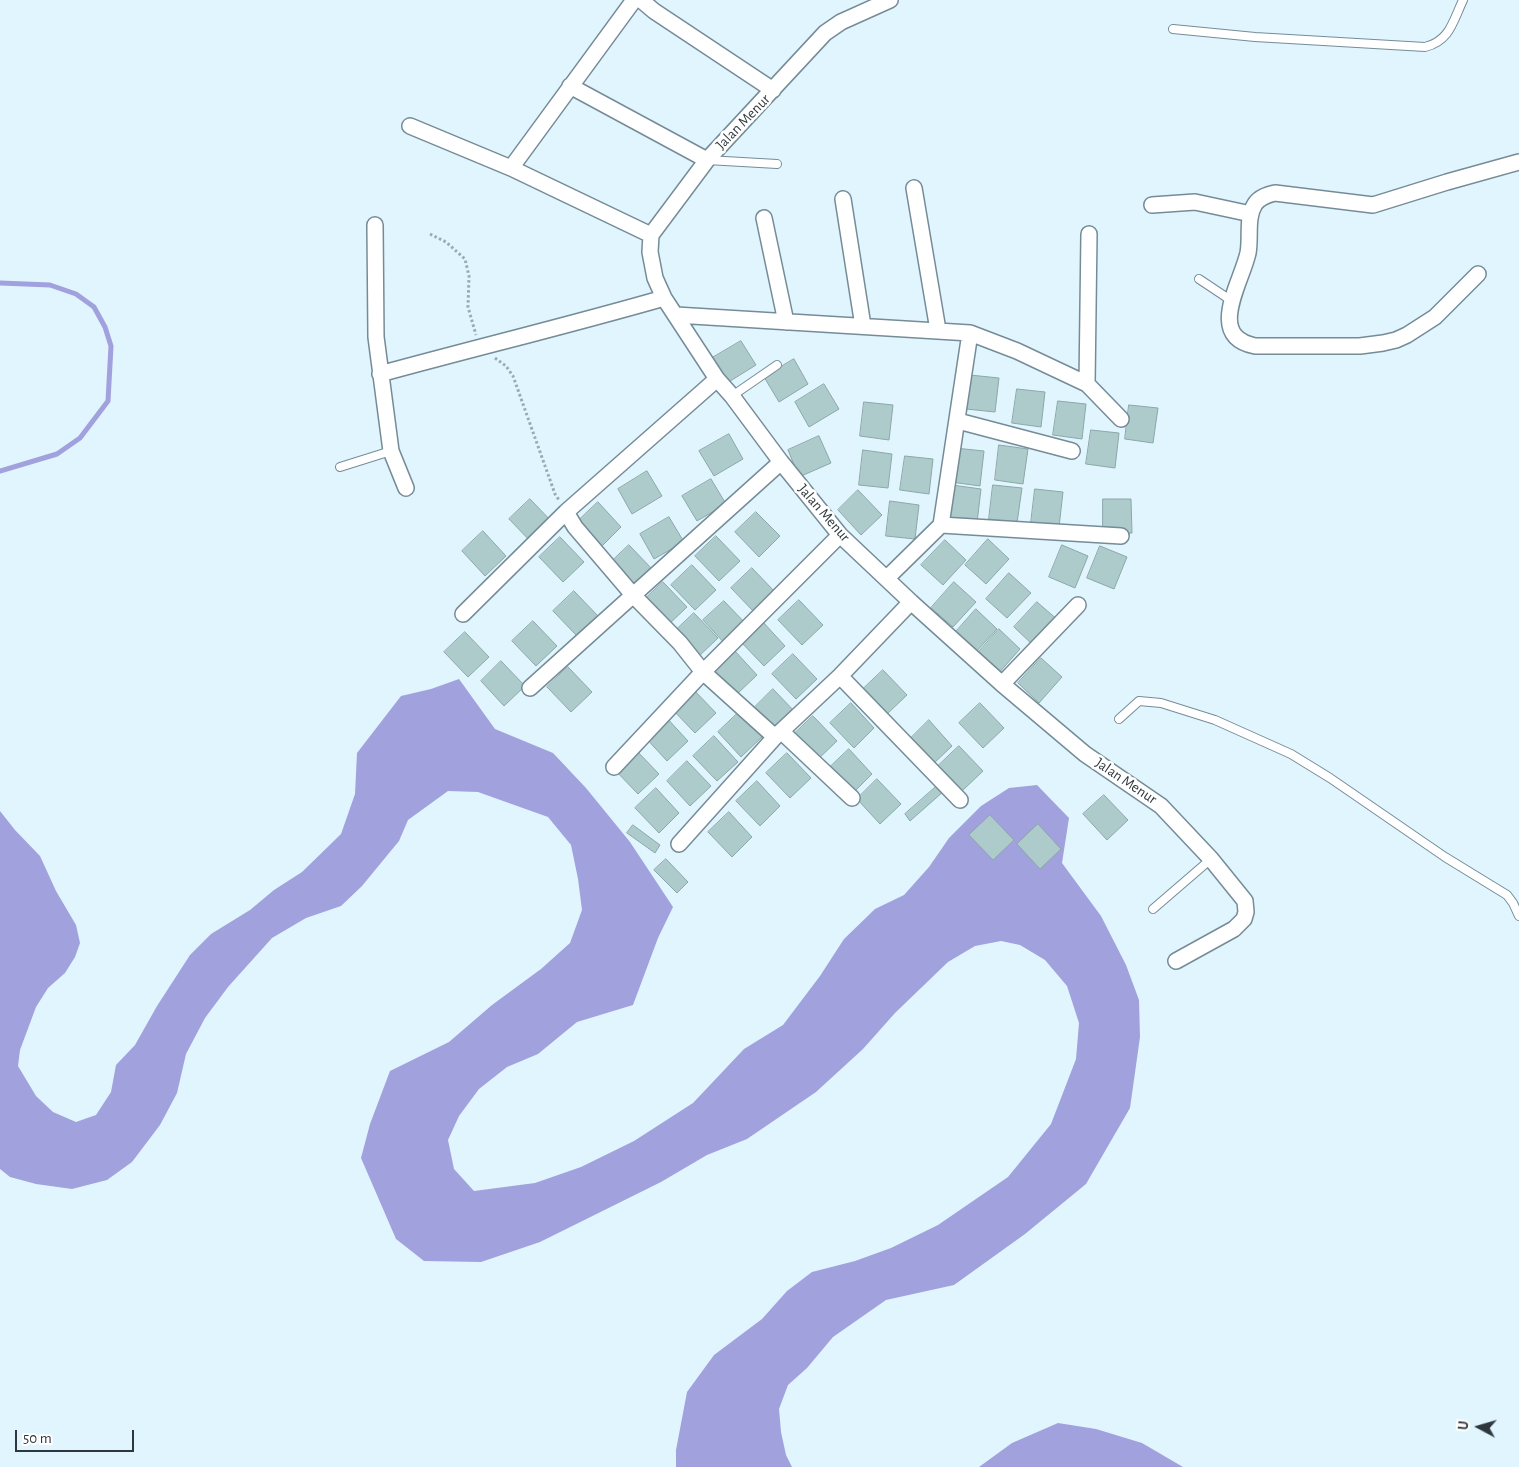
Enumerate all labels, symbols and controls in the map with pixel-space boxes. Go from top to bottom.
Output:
street label: Jalan Menur [712,90,774,154]
street label: Jalan Menur [794,480,854,546]
street label: Jalan Menur [1092,754,1160,808]
north arrow [1454,1402,1504,1452]
scale bar [18,1420,136,1452]
text: U [1457,1420,1472,1431]
text: 50 m [23,1431,52,1446]

